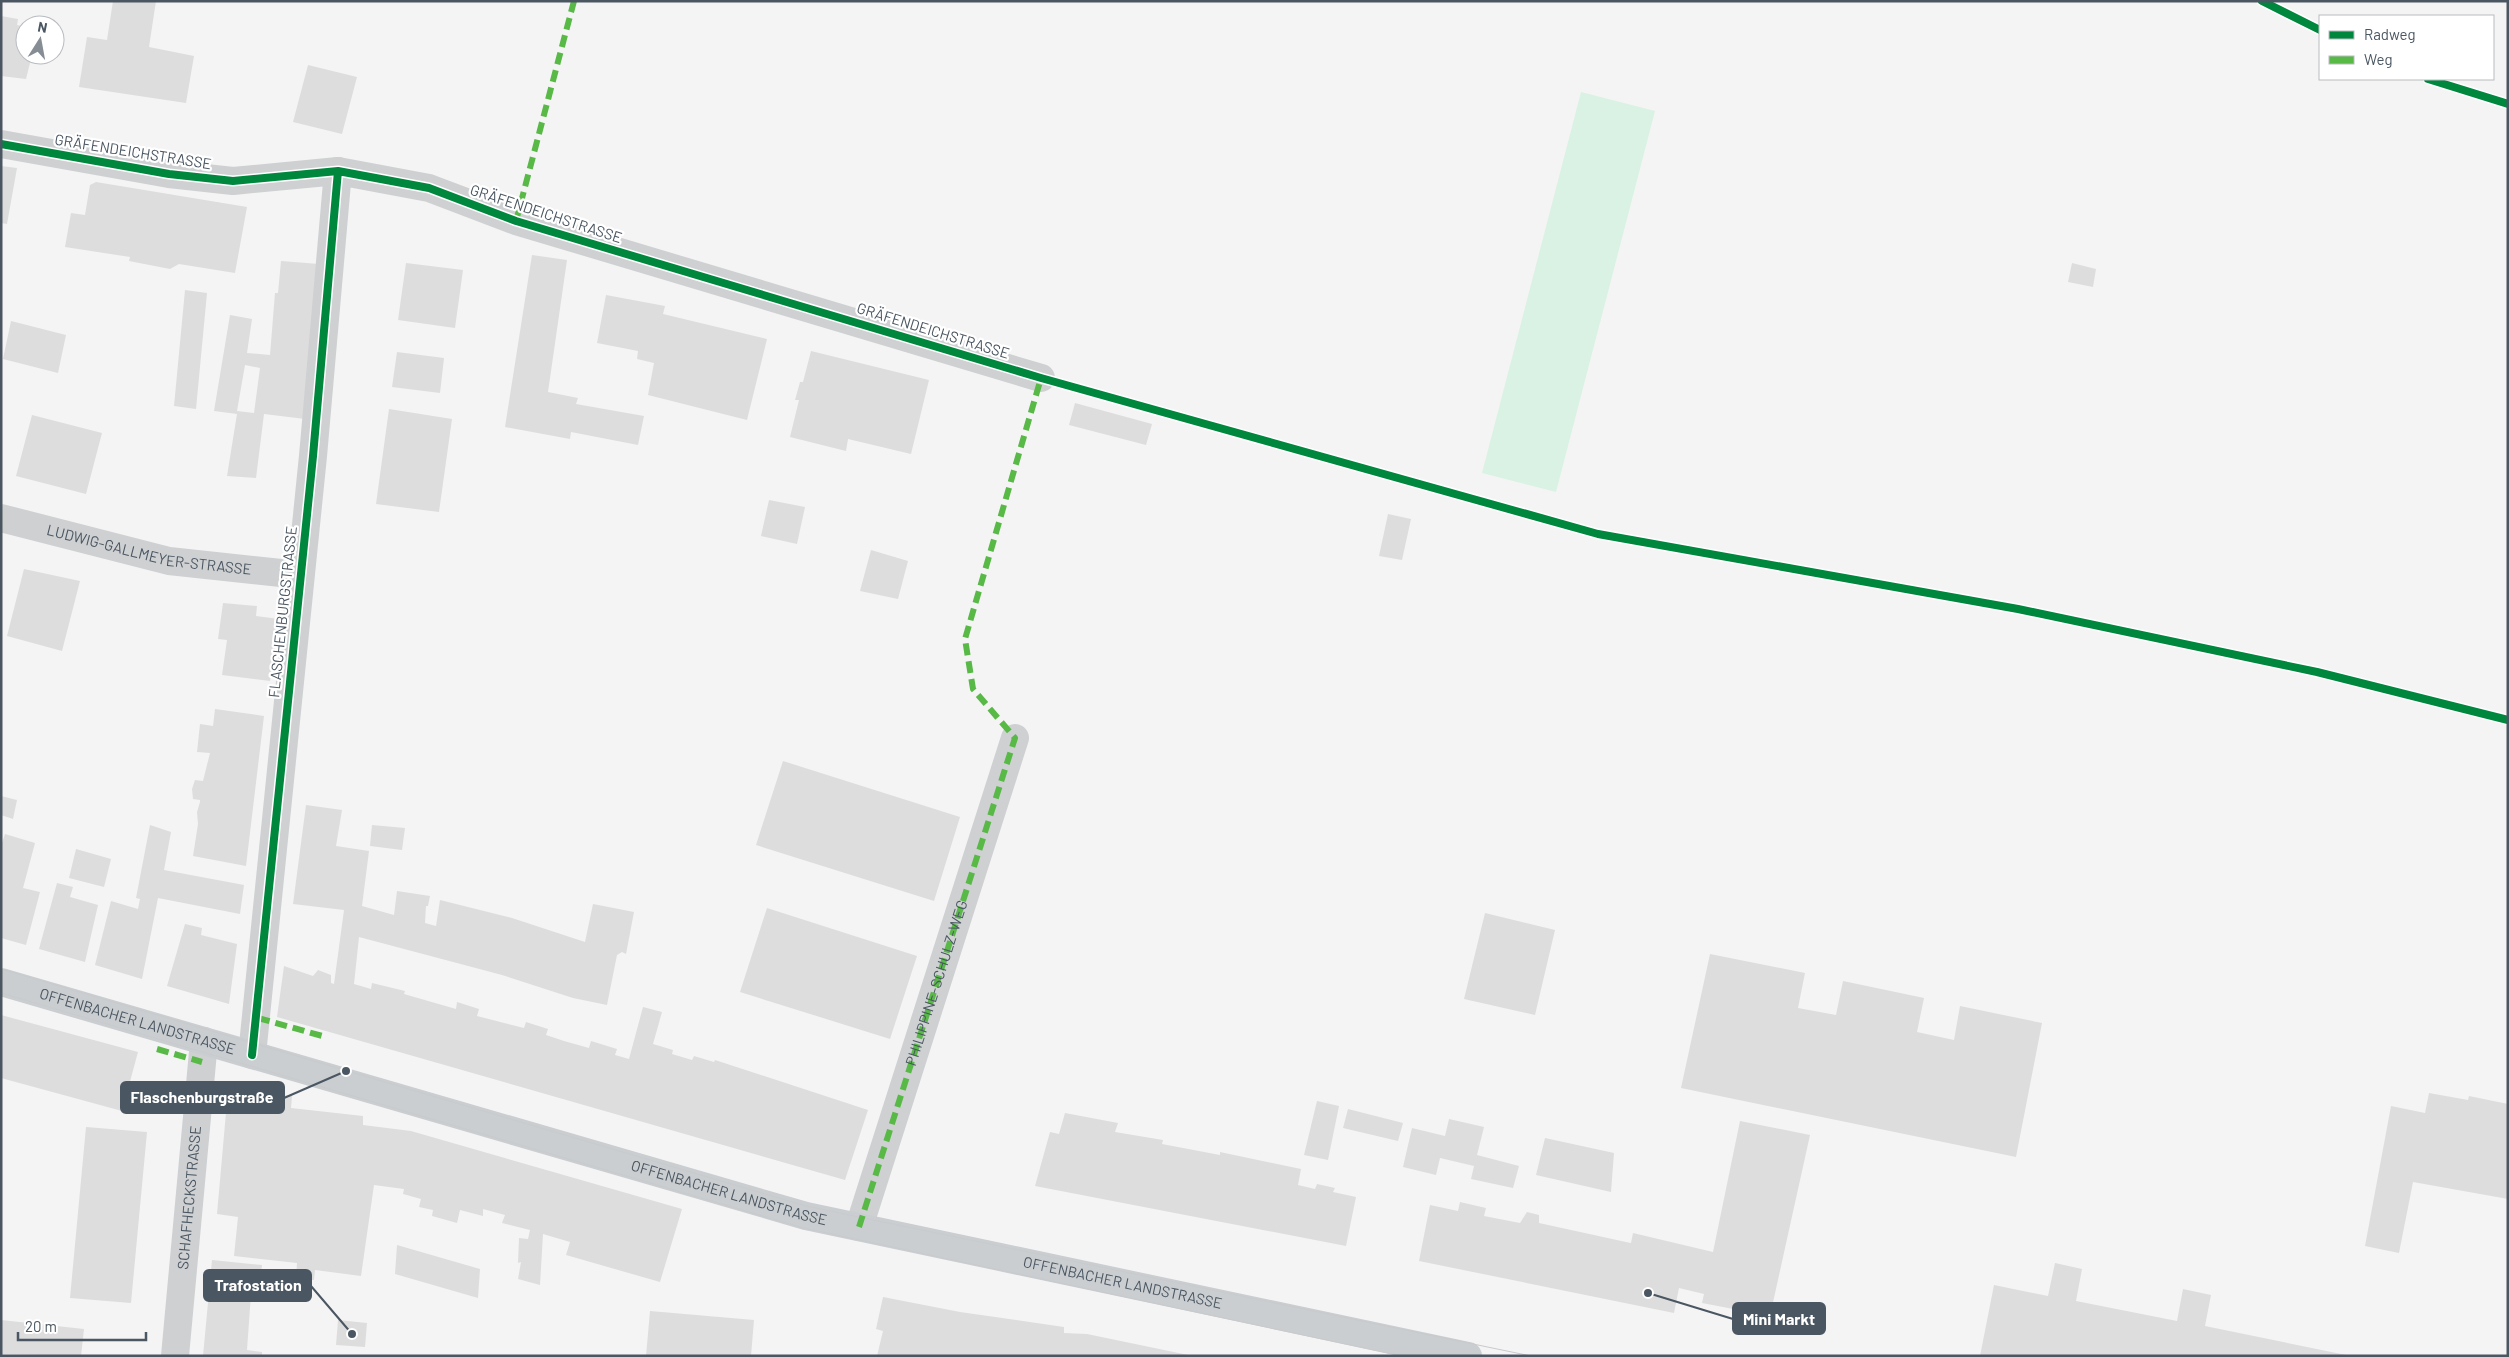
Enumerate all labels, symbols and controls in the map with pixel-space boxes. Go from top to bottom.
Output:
north arrow [15,15,65,65]
legend [2319,15,2494,80]
text: N [36,18,49,36]
text: Radweg [2364,25,2416,43]
text: Weg [2364,50,2392,68]
street label: GRÄFENDEICHSTRASSE [53,130,213,172]
street label: GRÄFENDEICHSTRASSE [468,180,625,246]
street label: GRÄFENDEICHSTRASSE [855,298,1012,362]
street label: LUDWIG-GALLMEYER-STRASSE [45,520,253,578]
street label: FLASCHENBURGSTRASSE [264,525,300,699]
street label: PHILIPPINE-SCHULZ-WEG [901,898,971,1068]
street label: OFFENBACHER LANDSTRASSE [38,984,238,1058]
callout: Flaschenburgstraße [121,1082,284,1113]
text: Flaschenburgstraße [131,1087,274,1106]
street label: SCHAFHECKSTRASSE [173,1125,204,1270]
street label: OFFENBACHER LANDSTRASSE [629,1156,829,1228]
street label: OFFENBACHER LANDSTRASSE [1022,1252,1224,1312]
callout: Trafostation [204,1270,311,1301]
text: Trafostation [214,1275,302,1294]
callout: Mini Markt [1733,1303,1825,1334]
text: Mini Markt [1743,1309,1815,1328]
scale bar [18,1310,145,1342]
text: 20 m [25,1317,57,1335]

